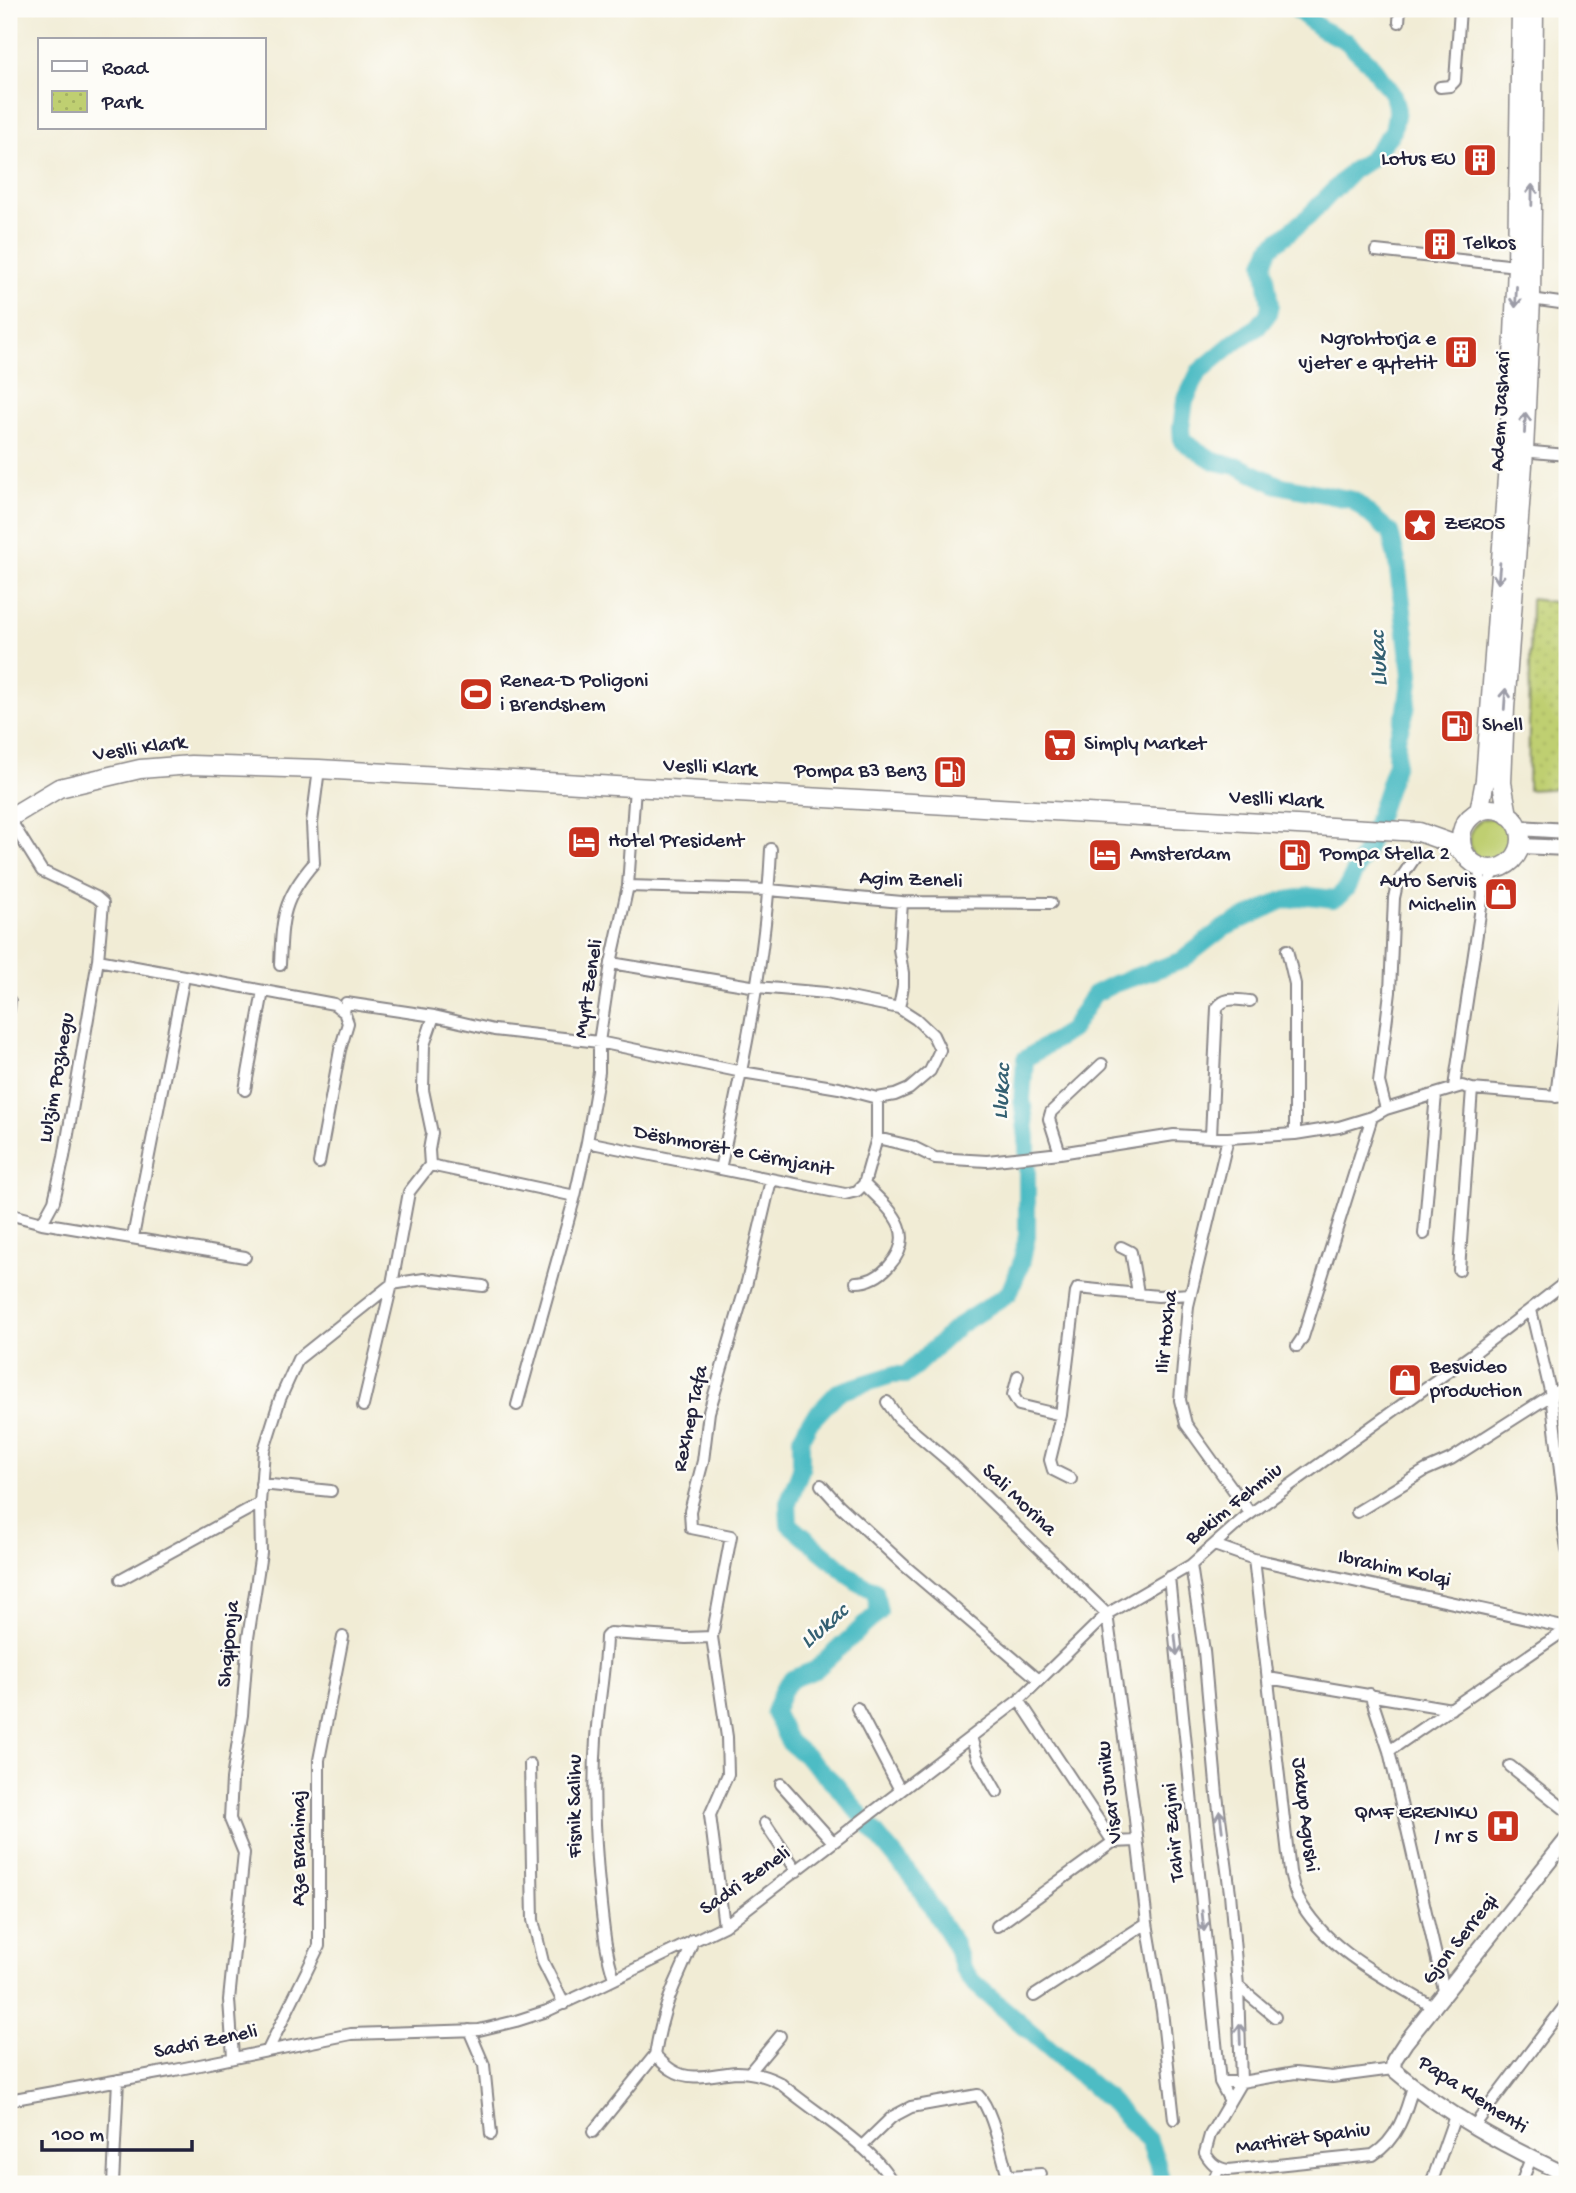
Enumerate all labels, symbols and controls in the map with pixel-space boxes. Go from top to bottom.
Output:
legend [38,38,266,130]
text: Road [102,58,150,83]
text: Park [101,92,145,117]
building icon: Lotus EU [1461,141,1499,179]
place label: Lotus EU [1381,148,1456,173]
one-way arrow [1526,184,1539,207]
building icon: Telkos [1421,225,1459,263]
place label: Telkos [1463,232,1517,257]
one-way arrow [1509,286,1522,309]
place label: Ngrohtorja e vjeter e qytetit [1298,328,1438,377]
building icon: Ngrohtorja e vjeter e qytetit [1442,333,1480,371]
street label: Adem Jashari [1486,350,1518,472]
one-way arrow [1519,412,1532,435]
place icon: ZERO5 [1401,506,1439,544]
place label: ZERO5 [1444,513,1505,538]
one-way arrow [1492,562,1505,584]
water label: Llukac [1365,629,1395,687]
place label: Renea-D Poligoni i Brendshem [500,670,649,719]
sports icon: Renea-D Poligoni i Brendshem [457,675,495,713]
one-way arrow [1499,687,1512,710]
fuel station icon: Shell [1438,707,1476,745]
place label: Shell [1482,714,1523,739]
supermarket icon: Simply Market [1041,726,1079,764]
street label: Veslli Klark [91,731,191,769]
place label: Simply Market [1084,733,1208,758]
fuel station icon: Pompa B3 Benz [931,753,969,791]
street label: Veslli Klark [662,754,760,784]
place label: Pompa B3 Benz [793,760,927,785]
street label: Veslli Klark [1228,786,1326,816]
hotel icon: Hotel President [565,823,603,861]
place label: Hotel President [608,830,746,855]
hotel icon: Amsterdam [1086,836,1124,874]
fuel station icon: Pompa Stella 2 [1276,836,1314,874]
place label: Amsterdam [1130,843,1231,868]
place label: Pompa Stella 2 [1319,843,1450,868]
street label: Agim Zeneli [859,867,963,895]
place label: Auto Servis Michelin [1380,870,1477,919]
shop icon: Auto Servis Michelin [1482,875,1520,913]
street label: Myrt Zeneli [570,938,610,1040]
street label: Lulzim Pozhegu [34,1011,82,1145]
water label: Llukac [988,1062,1018,1120]
street label: Dëshmorët e Cërmjanit [629,1120,837,1184]
street label: Ilir Hoxha [1151,1288,1185,1375]
place label: Besvideo production [1429,1356,1522,1405]
shop icon: Besvideo production [1386,1361,1424,1399]
street label: Rexhep Tafa [669,1362,716,1474]
street label: Bekim Fehmiu [1181,1458,1289,1552]
street label: Sali Morina [975,1459,1062,1544]
street label: Ibrahim Kolqi [1335,1546,1453,1594]
water label: Llukac [795,1597,856,1655]
street label: Shqiponja [213,1598,247,1689]
one-way arrow [1170,1634,1183,1656]
street label: Visar Juniku [1092,1739,1130,1846]
street label: Fisnik Salihu [564,1754,589,1859]
street label: Jakup Agushi [1285,1756,1323,1874]
street label: Tahir Zajmi [1158,1782,1192,1883]
street label: Aze Brahimaj [288,1790,313,1906]
place label: QMF ERENIKU / nr 5 [1354,1802,1478,1851]
hospital icon: QMF ERENIKU / nr 5 [1484,1807,1522,1845]
one-way arrow [1214,1810,1227,1833]
street label: Sadri Zeneli [696,1842,796,1922]
street label: Gjon Serreqi [1418,1890,1504,1990]
one-way arrow [1197,1909,1210,1931]
street label: Sadri Zeneli [152,2020,260,2066]
one-way arrow [1233,2023,1246,2046]
street label: Papa Klementi [1411,2051,1532,2141]
scale bar [42,2109,192,2153]
street label: Martirët Spahiu [1234,2118,1372,2162]
text: 100 m [51,2124,104,2149]

